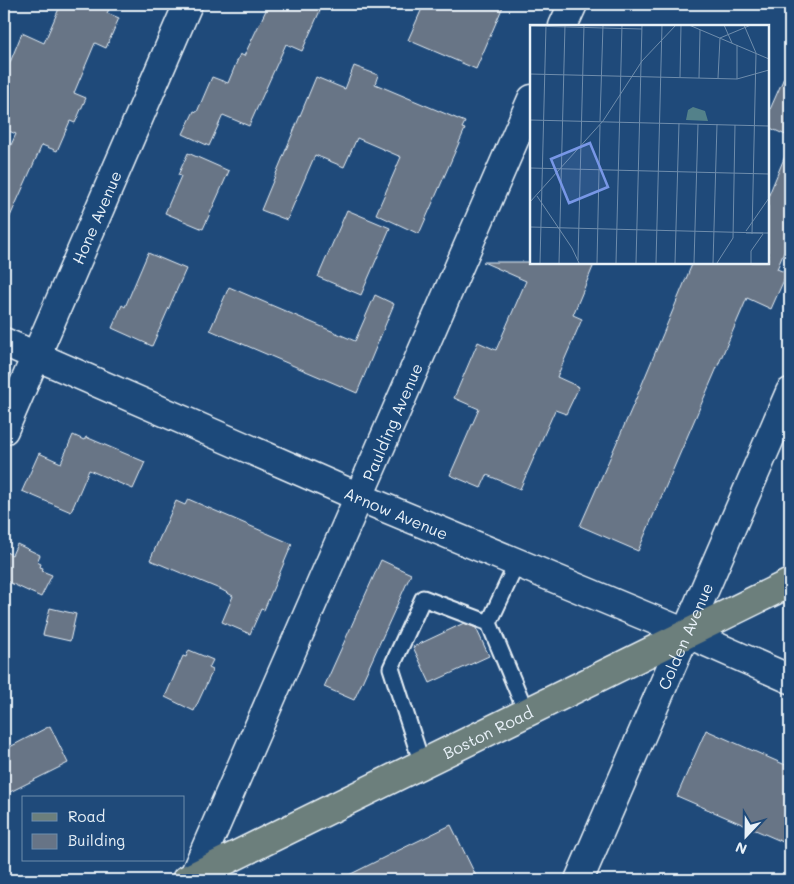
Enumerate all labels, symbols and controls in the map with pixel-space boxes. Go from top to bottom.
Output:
inset map [530,25,769,264]
street label: Hone Avenue [66,167,126,267]
street label: Paulding Avenue [357,359,426,484]
street label: Arnow Avenue [341,482,452,544]
street label: Colden Avenue [652,579,717,693]
street label: Boston Road [439,701,536,763]
legend [22,796,185,862]
text: Road [68,806,105,826]
north arrow [722,812,772,862]
text: Building [68,830,125,850]
text: N [732,838,749,859]

